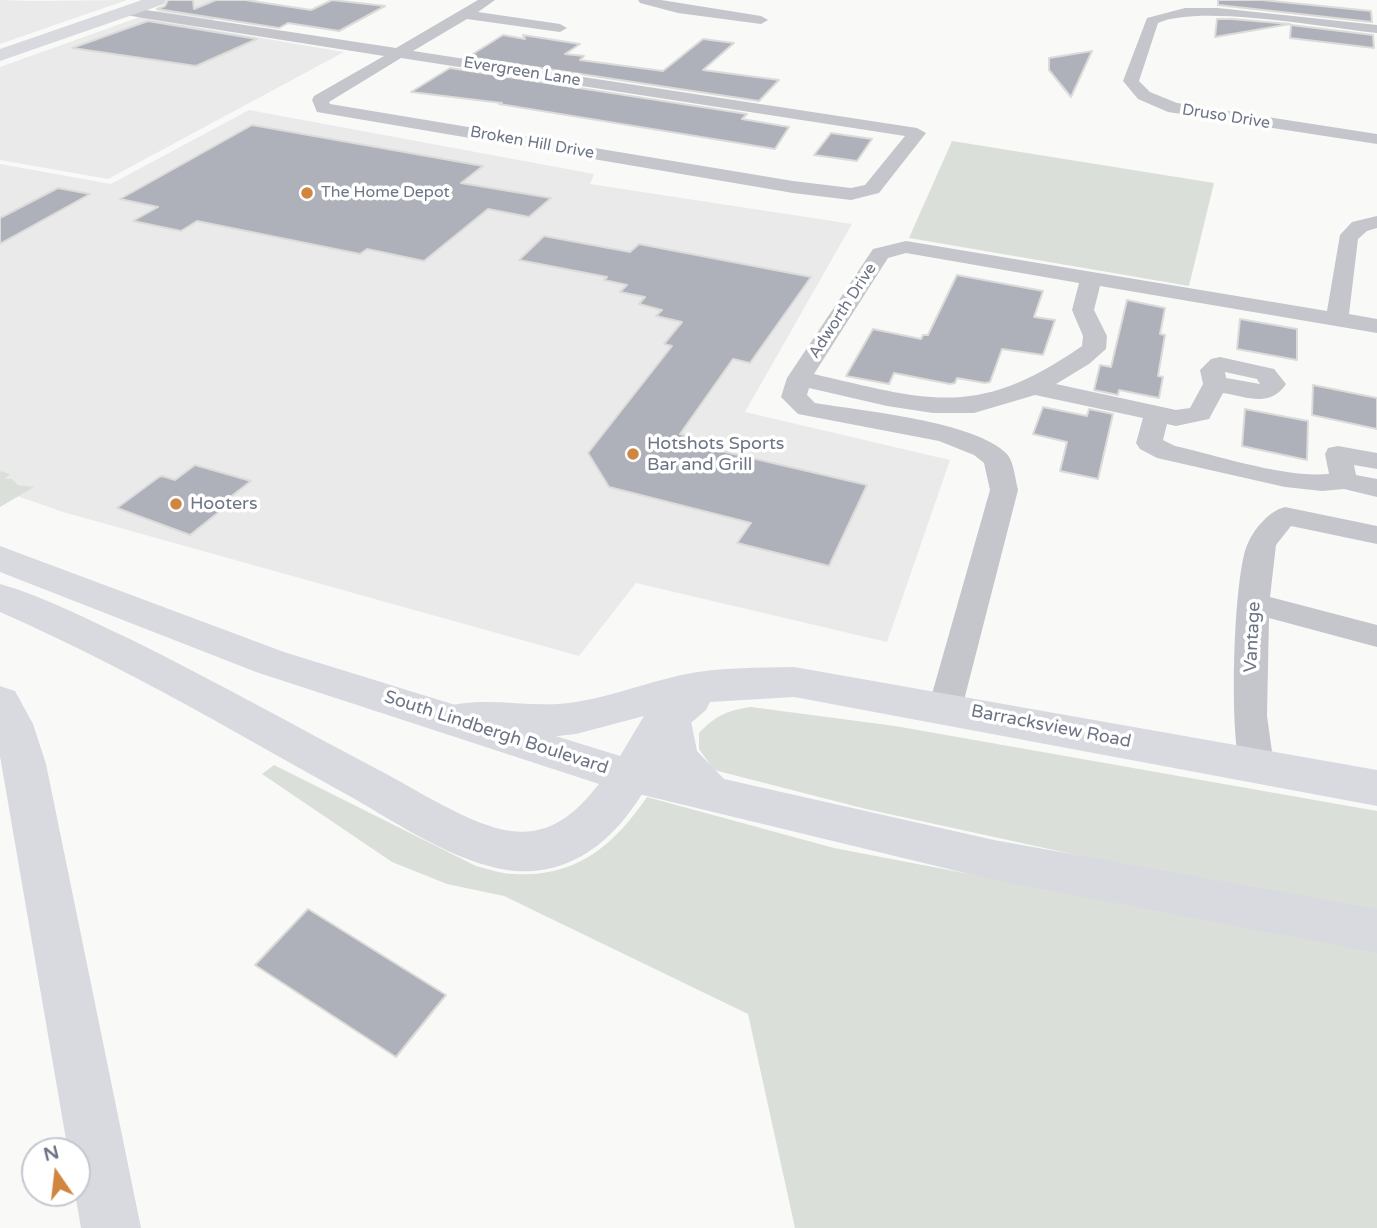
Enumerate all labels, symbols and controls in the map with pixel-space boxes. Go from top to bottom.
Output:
street label: Evergreen Lane [462,53,582,91]
street label: Druso Drive [1181,101,1271,133]
street label: Broken Hill Drive [469,123,595,163]
place label: The Home Depot [321,183,450,203]
marker: The Home Depot [299,185,315,201]
street label: Adworth Drive [805,260,881,362]
place label: Hotshots Sports Bar and Grill [647,433,784,476]
marker: Hotshots Sports Bar and Grill [625,446,641,462]
place label: Hooters [190,493,258,515]
marker: Hooters [168,496,184,512]
street label: Vantage [1240,601,1266,673]
street label: South Lindbergh Boulevard [381,687,611,779]
street label: Barracksview Road [969,701,1133,753]
north arrow [21,1137,91,1207]
text: N [41,1141,61,1166]

